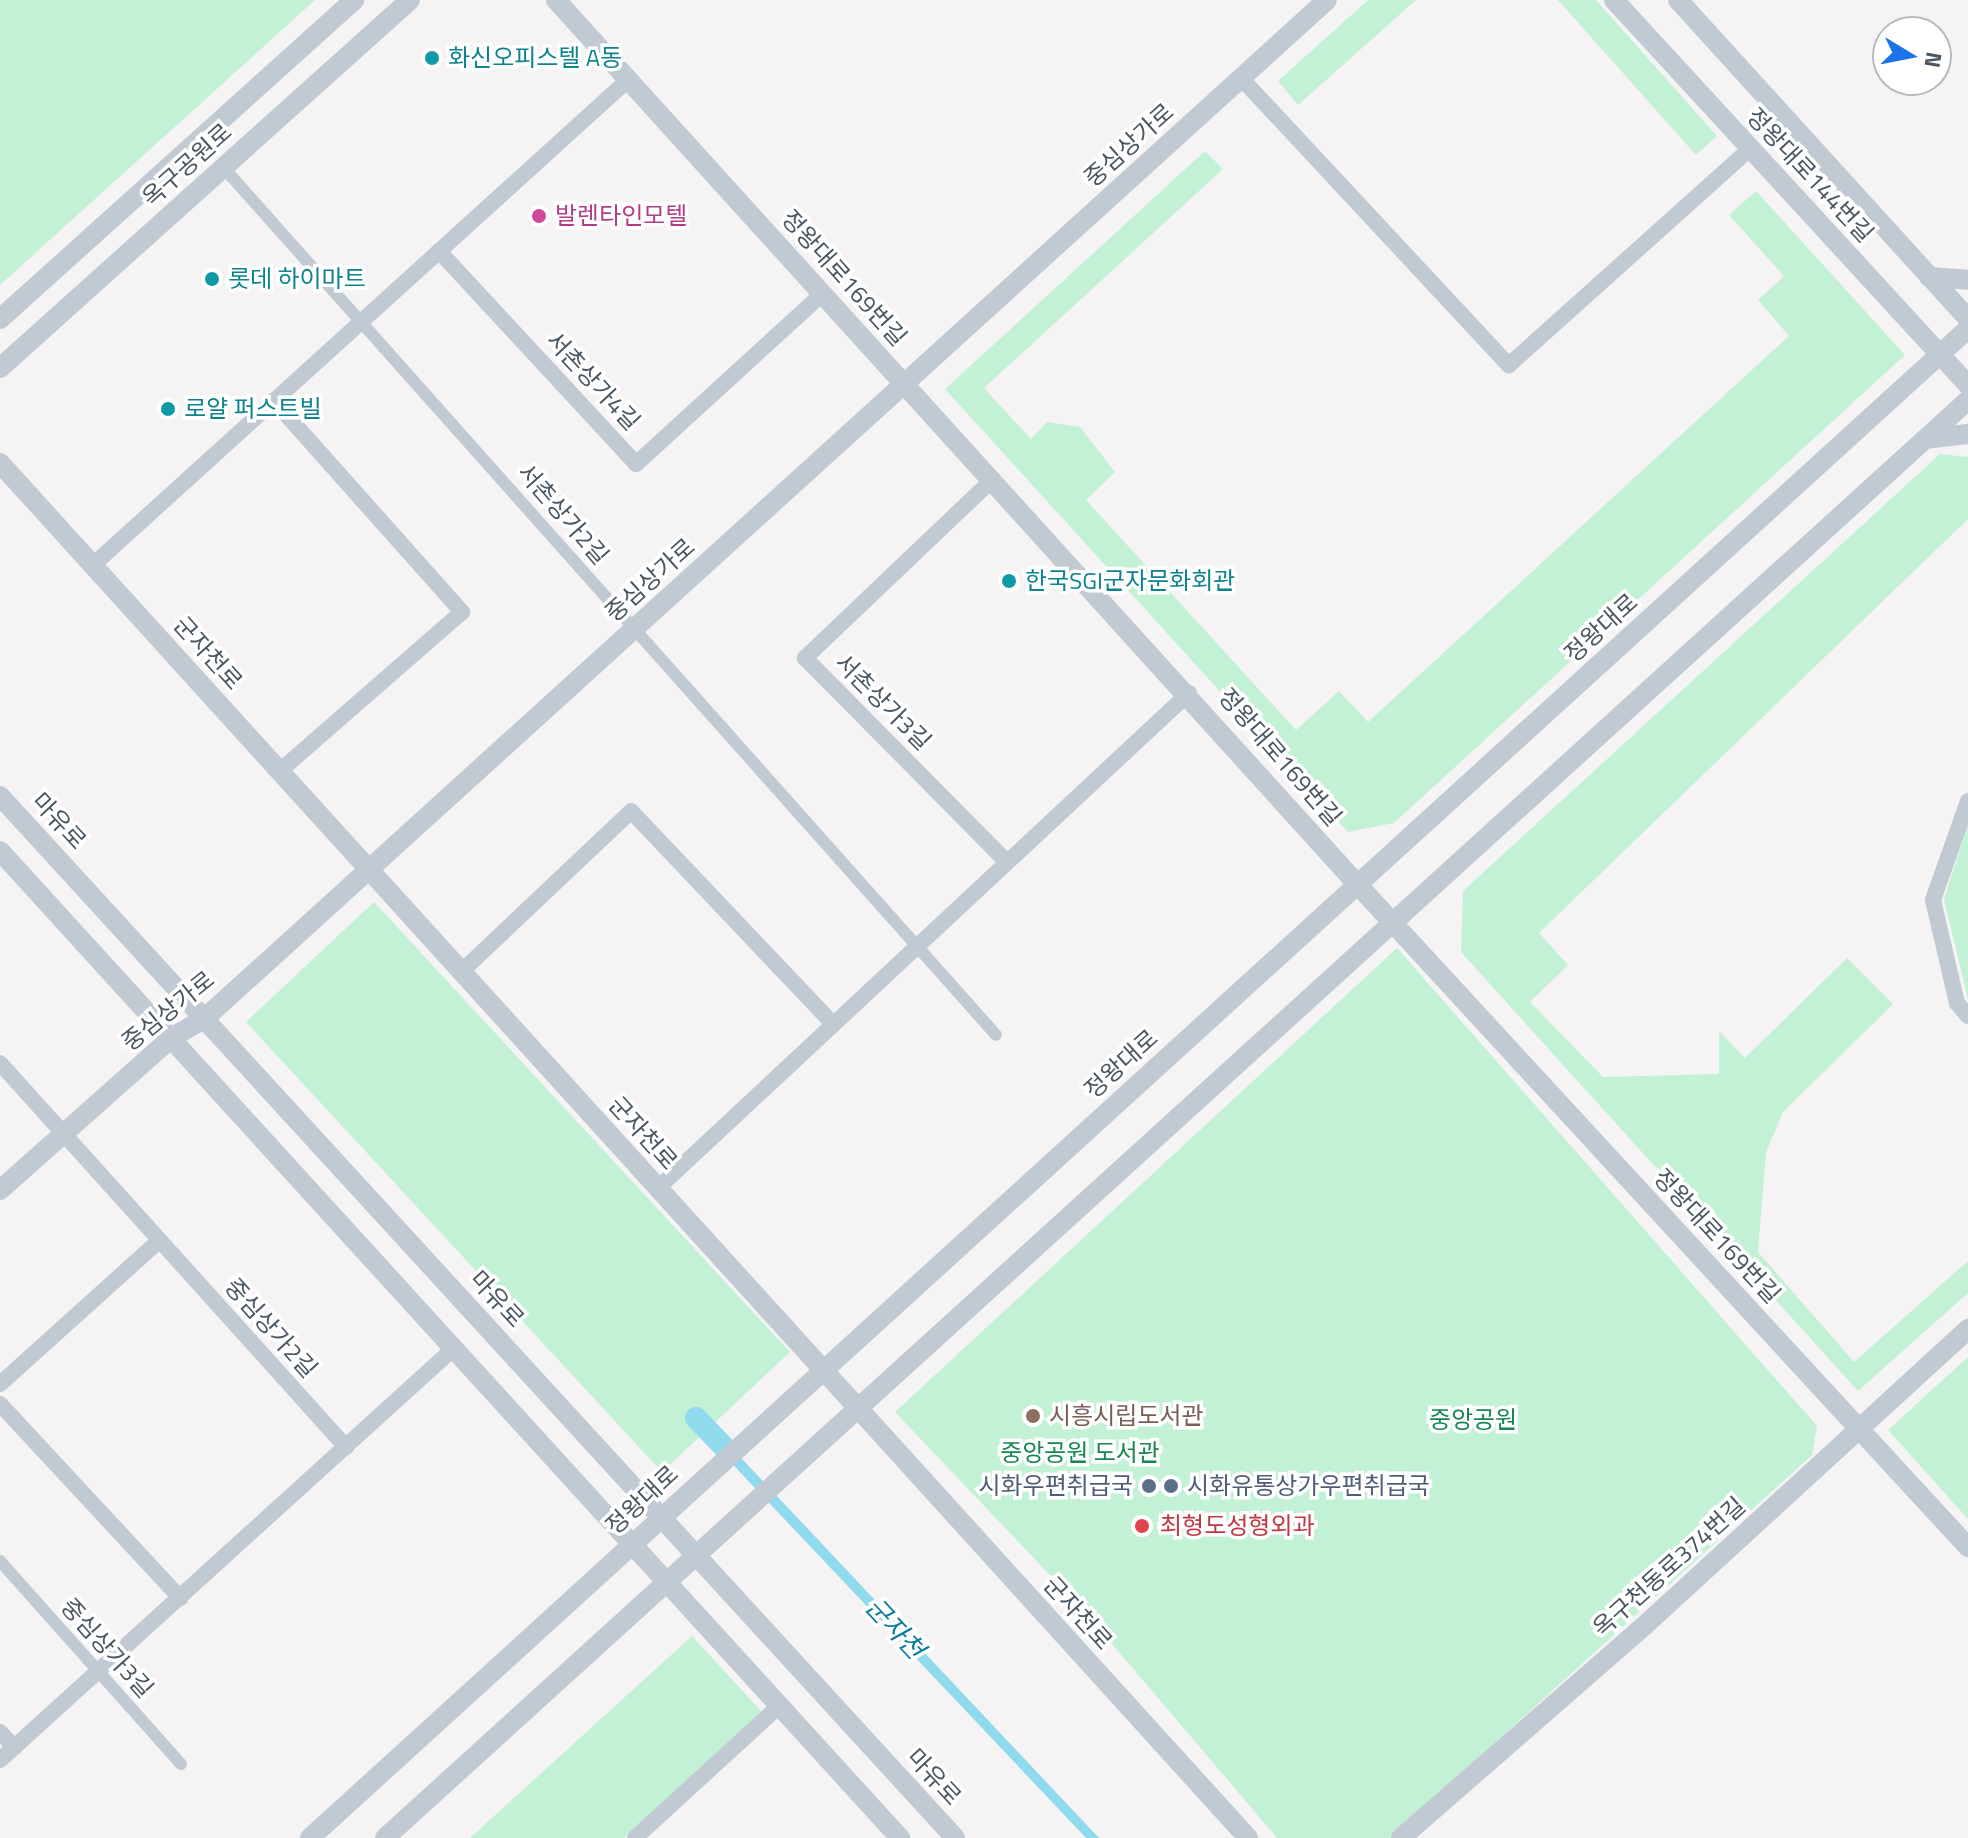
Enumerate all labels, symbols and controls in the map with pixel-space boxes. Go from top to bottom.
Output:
north arrow [1872,16,1952,96]
place label: 화신오피스텔 A동 [448,44,622,72]
marker: 화신오피스텔 A동 [423,49,441,67]
text: N [1916,49,1952,70]
street label: 중심상가로 [1078,97,1180,193]
street label: 정왕대로144번길 [1741,102,1879,248]
street label: 옥구공원로 [136,117,238,213]
place label: 발렌타인모텔 [555,202,687,230]
street label: 정왕대로169번길 [775,204,913,352]
marker: 발렌타인모텔 [530,207,548,225]
place label: 롯데 하이마트 [228,265,366,293]
marker: 롯데 하이마트 [203,270,221,288]
street label: 서촌상가4길 [540,326,646,436]
place label: 로얄 퍼스트빌 [184,395,322,423]
marker: 로얄 퍼스트빌 [159,400,177,418]
street label: 서촌상가2길 [512,458,614,570]
street label: 중심상가로 [599,532,701,628]
place label: 한국SGI군자문화회관 [1025,567,1235,595]
marker: 한국SGI군자문화회관 [1000,572,1018,590]
street label: 정왕대로 [1559,588,1643,668]
street label: 군자천로 [168,611,248,695]
street label: 서촌상가3길 [829,648,937,756]
street label: 정왕대로169번길 [1212,682,1348,832]
street label: 마유로 [26,787,92,855]
street label: 중심상가로 [116,965,220,1057]
street label: 정왕대로 [1079,1024,1163,1104]
street label: 군자천로 [603,1091,683,1175]
street label: 정왕대로169번길 [1648,1163,1786,1309]
street label: 마유로 [464,1265,530,1333]
street label: 중심상가2길 [219,1272,323,1384]
place label: 시흥시립도서관 [1049,1402,1204,1430]
park label: 중앙공원 [1429,1406,1517,1434]
marker: 시흥시립도서관 [1024,1407,1042,1425]
park label: 중앙공원 도서관 [1000,1439,1160,1467]
street label: 정왕대로 [600,1459,684,1541]
place label: 시화우편취급국 [978,1472,1133,1500]
place label: 시화유통상가우편취급국 [1187,1472,1430,1500]
marker: 시화우편취급국 [1140,1477,1158,1495]
marker: 시화유통상가우편취급국 [1162,1477,1180,1495]
street label: 옥구천동로374번길 [1587,1491,1751,1643]
place label: 최형도성형외과 [1160,1512,1315,1540]
marker: 최형도성형외과 [1131,1515,1153,1537]
street label: 군자천로 [1038,1571,1118,1655]
water label: 군자천 [859,1591,931,1665]
street label: 중심상가3길 [55,1592,159,1704]
street label: 마유로 [901,1743,967,1811]

